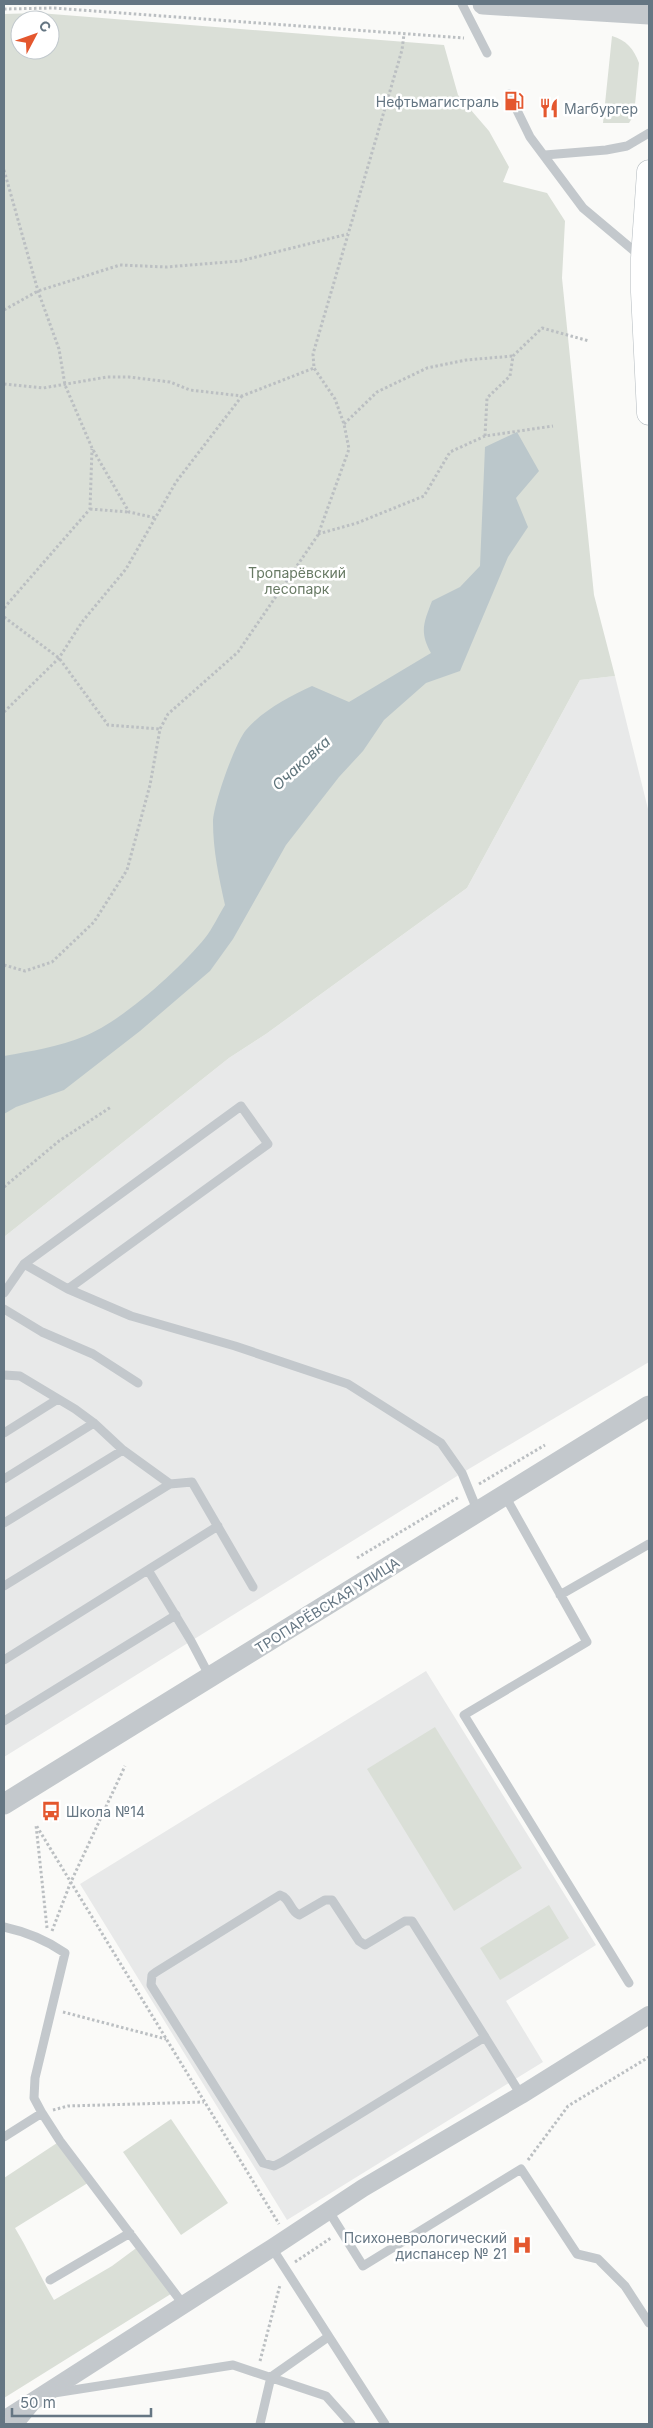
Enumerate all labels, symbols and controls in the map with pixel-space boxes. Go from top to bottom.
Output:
north arrow [10,10,60,60]
text: С [35,17,55,36]
fuel station icon: Нефтьмагистраль [503,90,525,112]
place label: Нефтьмагистраль [376,93,499,110]
restaurant icon: Магбургер [538,97,560,119]
place label: Магбургер [564,100,638,117]
park label: Тропарёвский лесопарк [248,564,346,597]
water label: Очаковка [268,732,334,794]
street label: ТРОПАРЁВСКАЯ УЛИЦА [252,1553,403,1656]
bus stop icon: Школа №14 [40,1800,62,1822]
place label: Школа №14 [66,1803,145,1820]
place label: Психоневрологический диспансер № 21 [344,2229,507,2262]
hospital icon: Психоневрологический диспансер № 21 [511,2234,533,2256]
scale bar [12,2386,151,2418]
text: 50 m [20,2393,56,2412]

